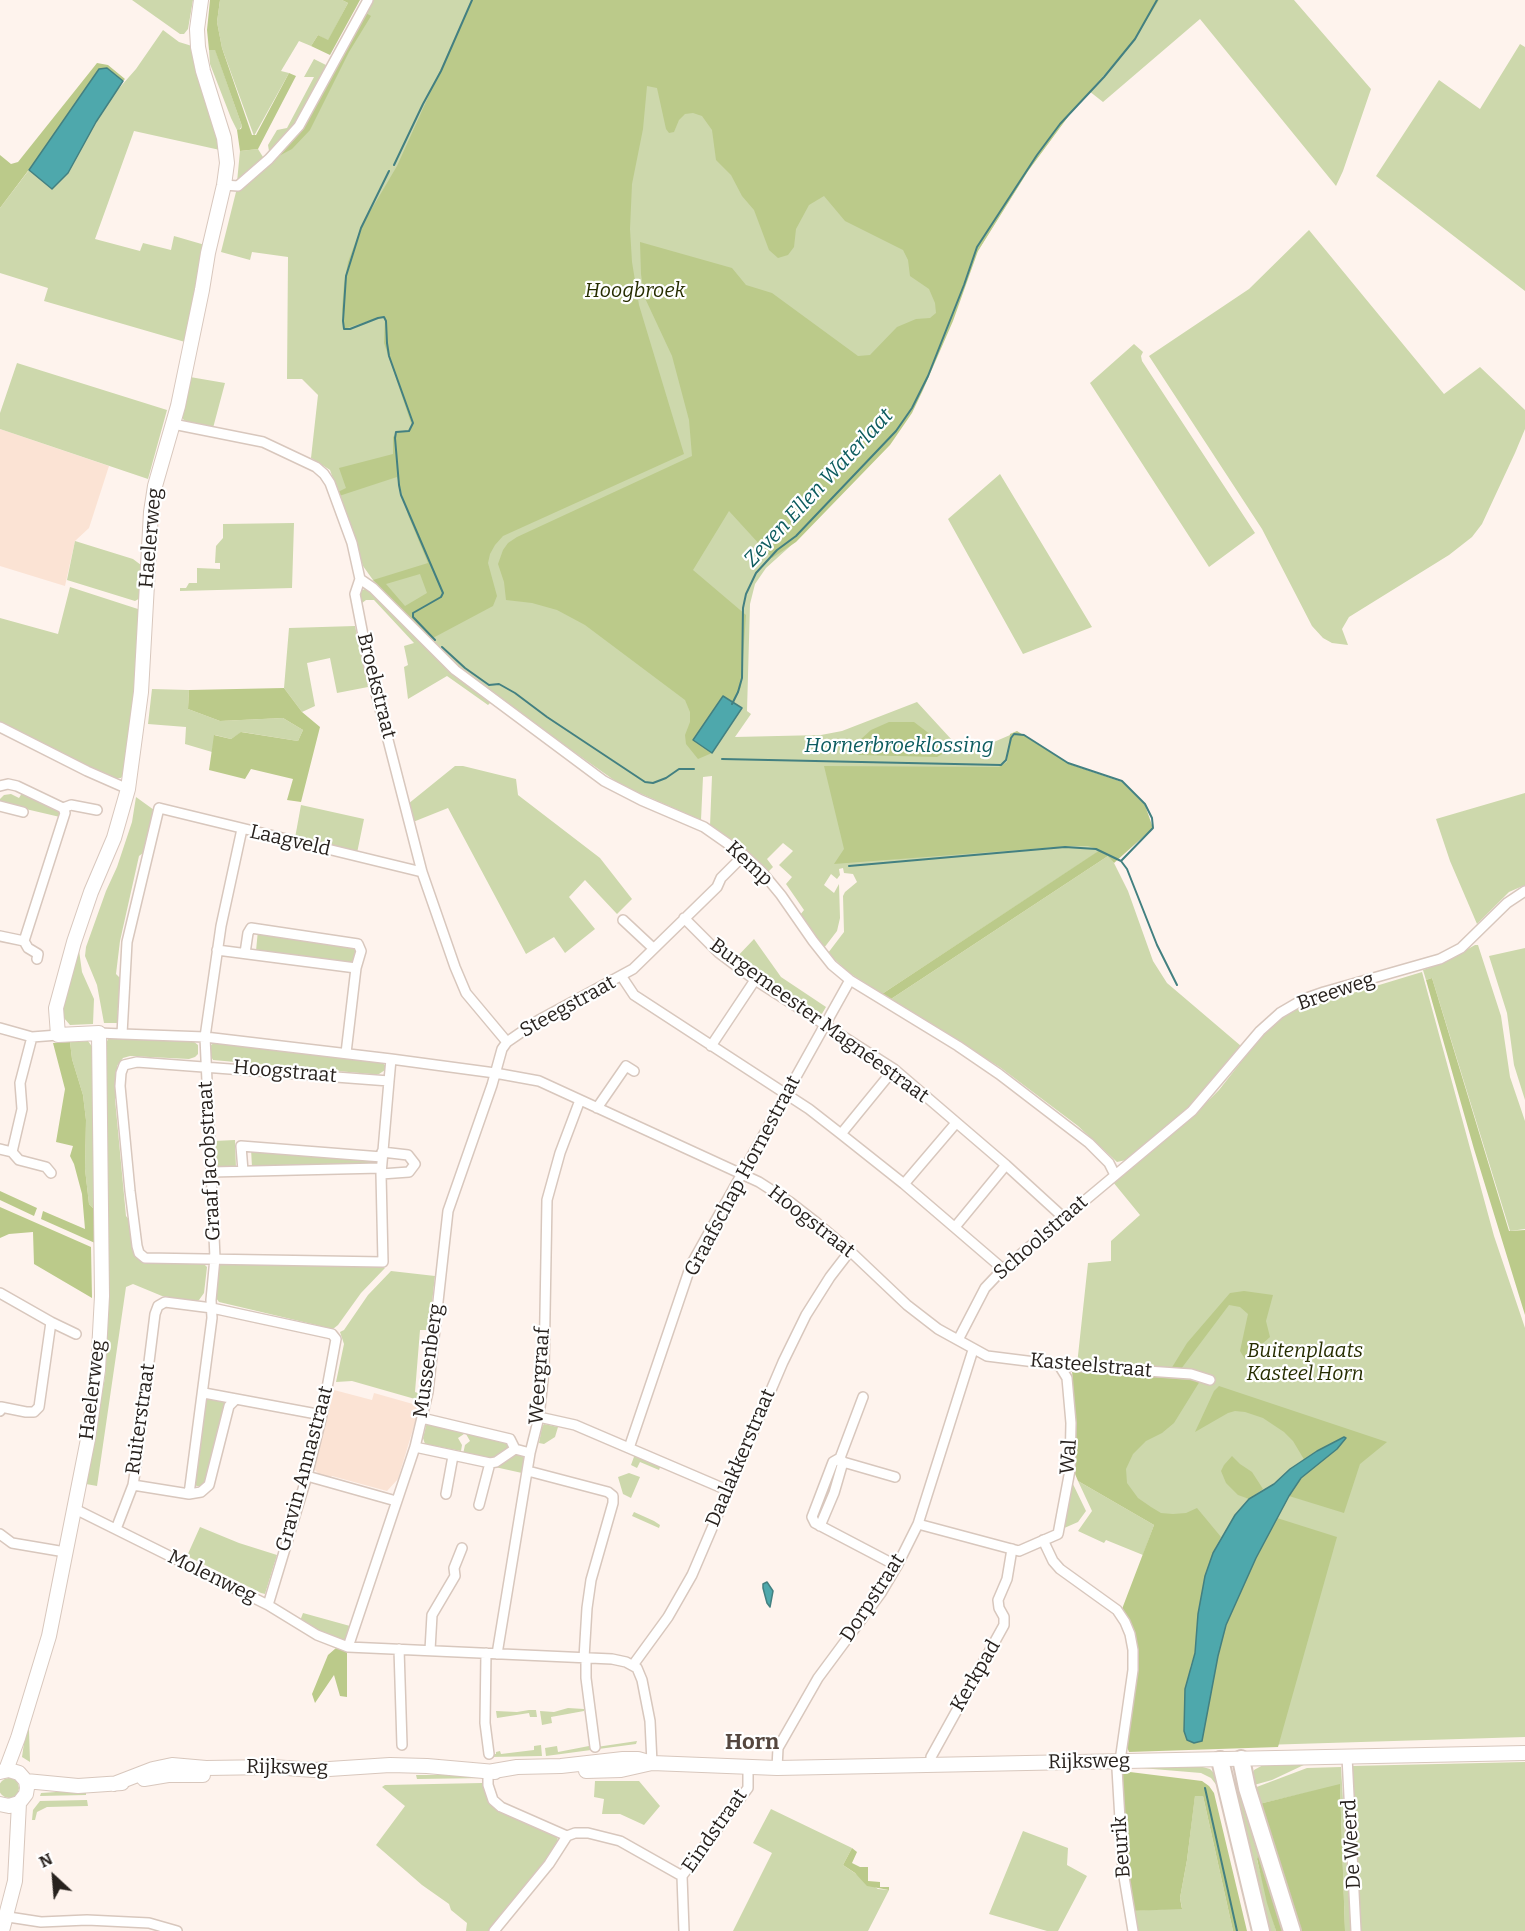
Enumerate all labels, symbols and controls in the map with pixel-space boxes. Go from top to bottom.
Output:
park label: Hoogbroek [585,279,685,303]
water label: Zeven Ellen Waterlaat [739,404,899,572]
street label: Haelerweg [135,487,167,589]
street label: Broekstraat [351,631,401,741]
water label: Hornerbroeklossing [804,733,994,759]
street label: Laagveld [247,820,333,862]
street label: Kemp [721,836,777,892]
street label: Burgemeester Magnéestraat [705,934,933,1108]
street label: Breeweg [1294,968,1378,1016]
street label: Steegstraat [516,971,620,1043]
street label: Hoogstraat [232,1056,338,1088]
street label: Graafschap Hornestraat [680,1071,806,1281]
street label: Graaf Jacobstraat [194,1080,226,1242]
street label: Hoogstraat [763,1181,859,1263]
street label: Schoolstraat [989,1191,1093,1285]
street label: Mussenberg [409,1302,449,1420]
street label: Weergraaf [525,1327,555,1425]
street label: Haelerweg [75,1338,111,1442]
park label: Buitenplaats Kasteel Horn [1246,1339,1364,1386]
street label: Kasteelstraat [1029,1349,1153,1383]
street label: Ruiterstraat [121,1362,161,1476]
street label: Gravin Annastraat [271,1384,339,1554]
street label: Daalakkerstraat [701,1385,781,1531]
street label: Wal [1056,1438,1082,1476]
street label: Molenweg [164,1545,260,1609]
street label: Dorpstraat [836,1549,910,1647]
street label: Kerkpad [946,1636,1006,1716]
district label: Horn [725,1730,779,1756]
street label: Rijksweg [1048,1749,1130,1775]
street label: Rijksweg [246,1755,328,1781]
street label: Eindstraat [677,1784,753,1878]
street label: De Weerd [1338,1798,1366,1890]
street label: Beurik [1108,1815,1136,1879]
north arrow [24,1847,84,1907]
text: N [36,1849,56,1872]

